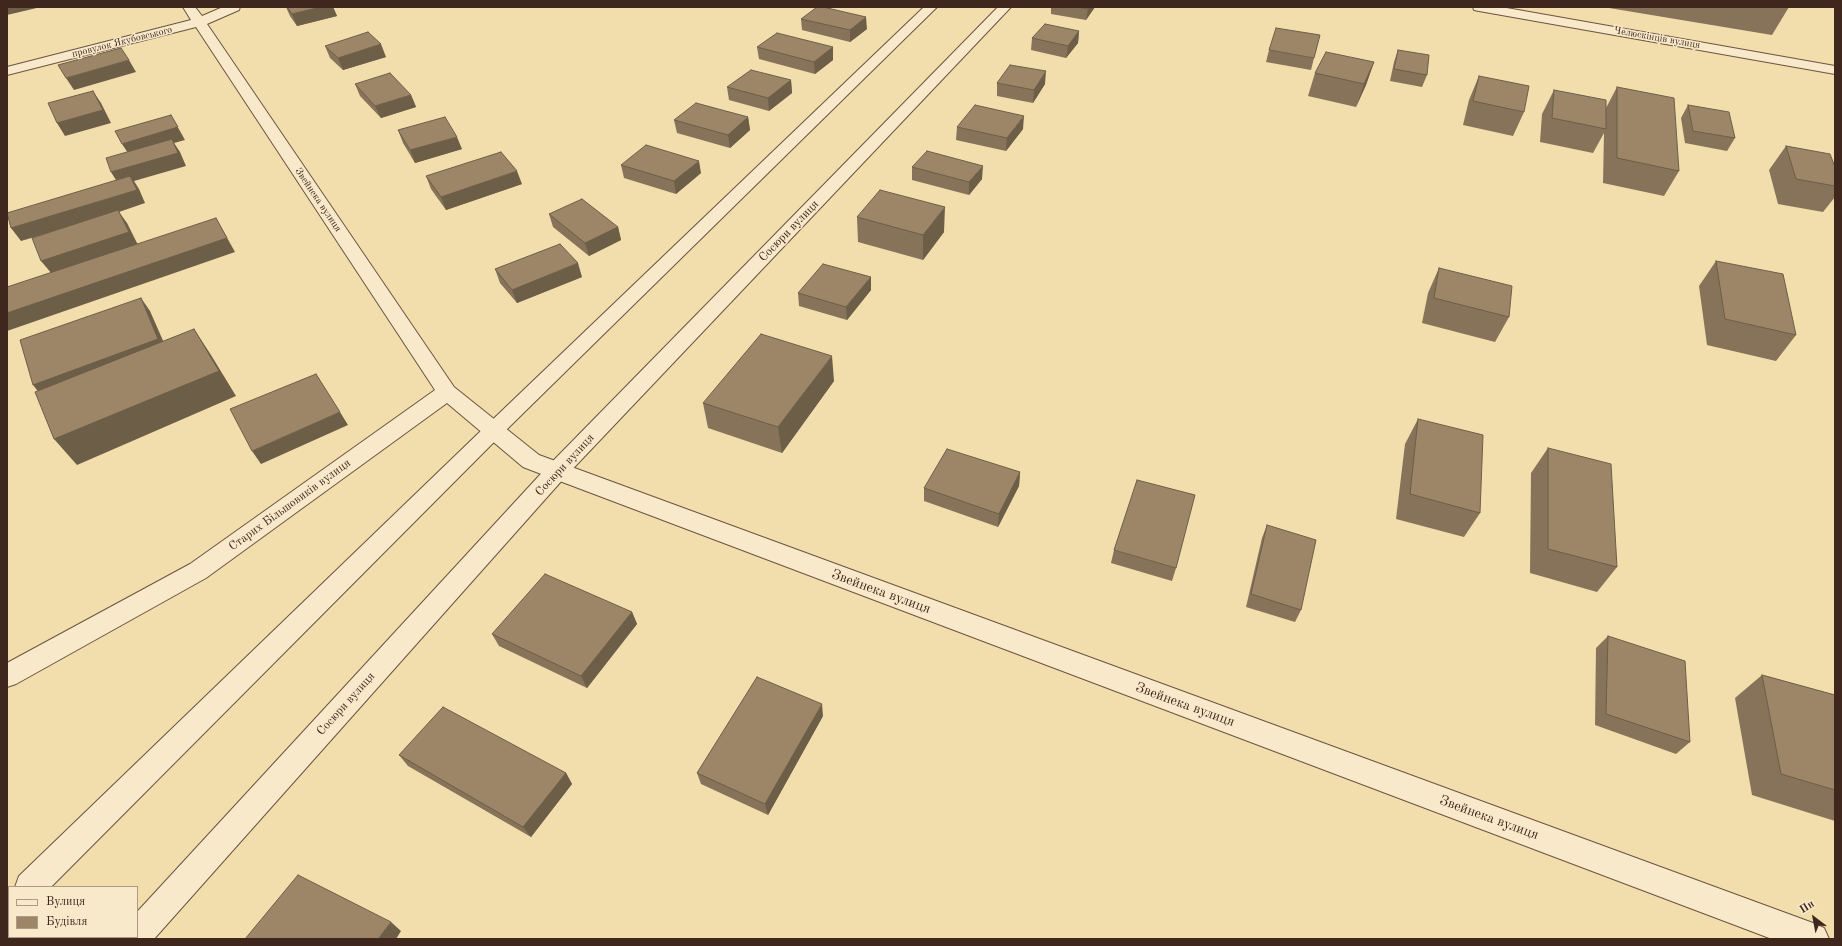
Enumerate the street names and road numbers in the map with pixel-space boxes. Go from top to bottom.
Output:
street label: провулок Якубовського [71,24,173,60]
street label: Челюскінців вулиця [1613,24,1701,52]
street label: Звейнека вулиця [292,166,344,234]
street label: Сосюри вулиця [756,197,822,265]
street label: Сосюри вулиця [532,431,598,499]
street label: Старих Більшовиків вулиця [226,456,354,554]
street label: Звейнека вулиця [829,566,933,618]
street label: Сосюри вулиця [314,669,378,739]
street label: Звейнека вулиця [1133,679,1237,731]
street label: Звейнека вулиця [1437,792,1541,844]

